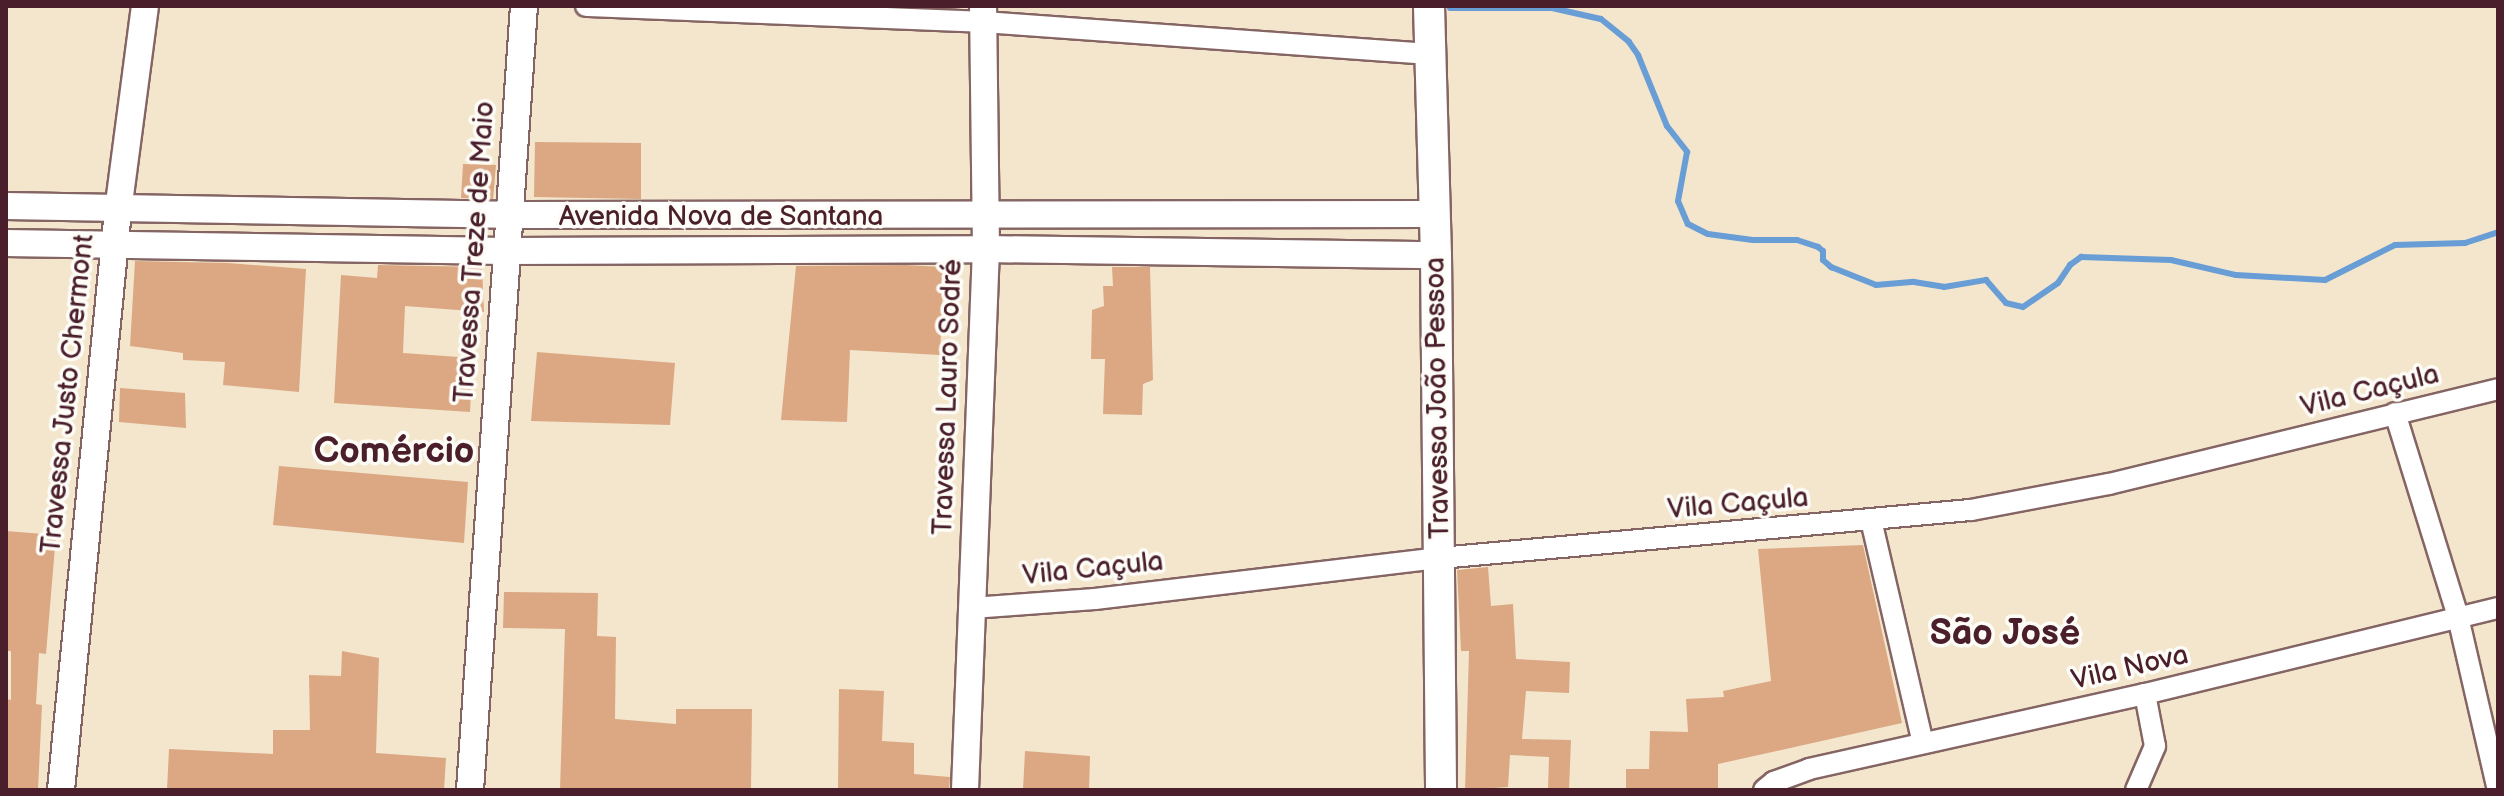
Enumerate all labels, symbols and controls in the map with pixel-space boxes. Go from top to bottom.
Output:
street label: Travessa Treze de Maio [448,100,502,404]
street label: Avenida Nova de Santana [558,200,884,234]
street label: Travessa Justo Chermont [34,232,102,556]
street label: Travessa João Pessoa [1419,256,1457,540]
street label: Travessa Lauro Sodré [926,258,970,536]
street label: Vila Caçula [2297,358,2443,424]
district label: Comércio [314,430,474,474]
street label: Vila Caçula [1666,481,1810,527]
street label: Vila Caçula [1021,545,1165,593]
district label: São José [1930,612,2080,656]
street label: Vila Nova [2068,638,2192,698]

